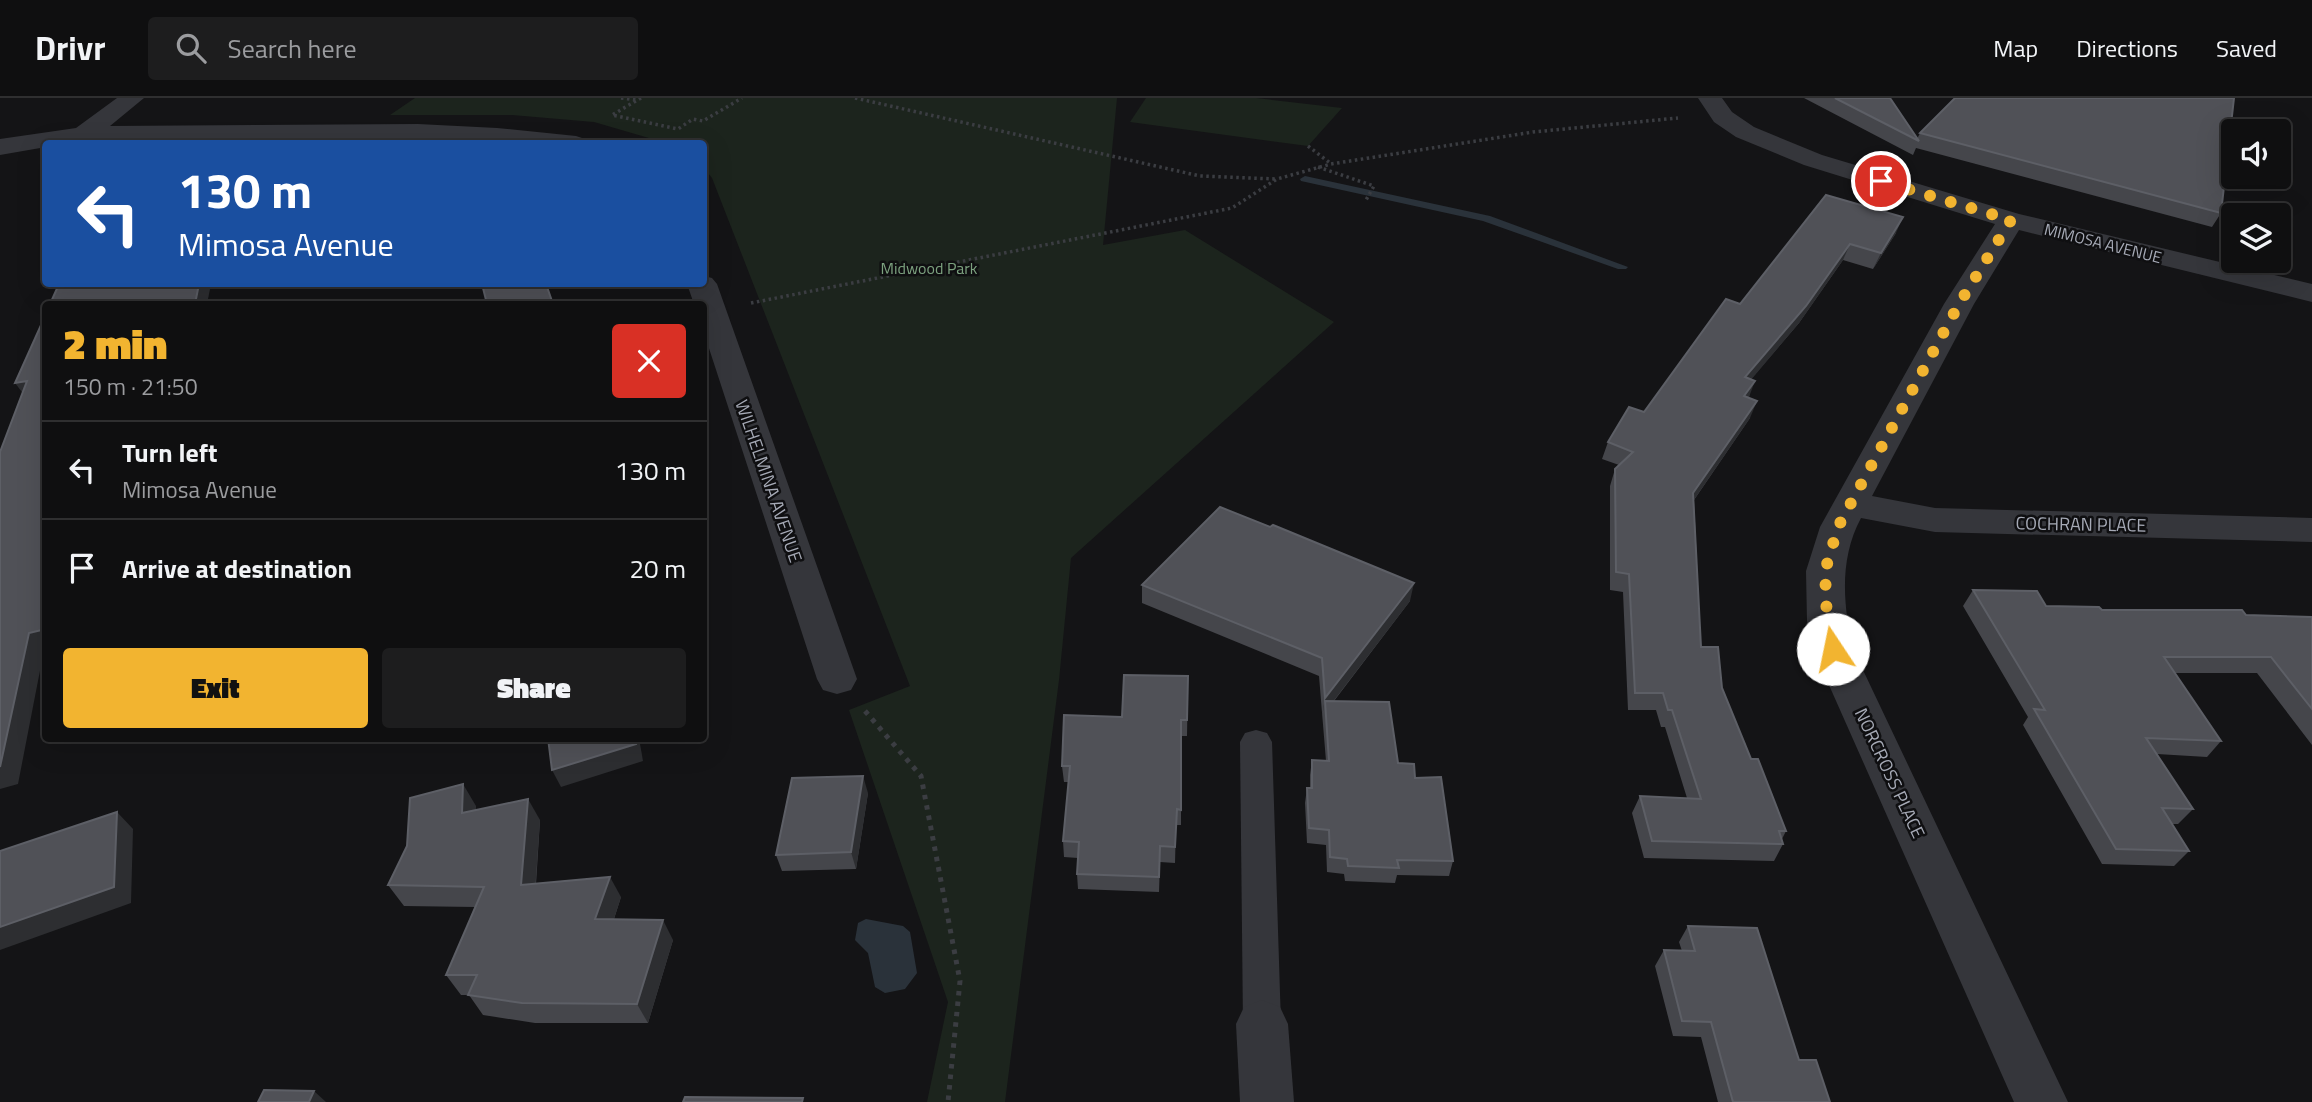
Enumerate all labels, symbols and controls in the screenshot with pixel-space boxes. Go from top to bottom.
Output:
search box [148,17,638,80]
text: Drivr [35,23,106,73]
icon: search [172,29,210,67]
text: Search here [228,29,357,68]
text: Map [1993,30,2038,66]
text: Directions [2076,30,2178,66]
text: Saved [2216,30,2277,66]
map controls [2221,119,2291,273]
button: sound [2221,119,2291,189]
pin [1851,151,1911,211]
text: 130 m [178,152,312,227]
icon: arrive [1862,162,1900,200]
icon: left [63,168,154,259]
button: layers [2221,203,2291,273]
street label: MIMOSA AVENUE [2042,217,2164,269]
text: Mimosa Avenue [178,220,394,268]
park label: Midwood Park [880,256,978,280]
text: 2 min [63,311,167,375]
button: close [612,324,686,398]
text: 150 m · 21:50 [63,369,198,404]
street label: WILHELMINA AVENUE [728,396,810,566]
text: Turn left [122,433,217,472]
icon: left [63,451,101,489]
text: 130 m [615,451,686,490]
text: Mimosa Avenue [122,472,277,507]
street label: COCHRAN PLACE [2015,509,2147,539]
icon: arrive [63,549,101,587]
text: Arrive at destination [122,549,352,588]
text: 20 m [629,549,686,588]
position arrow [1796,612,1870,686]
button: Exit [63,648,368,728]
button: Share [382,648,686,728]
street label: NORCROSS PLACE [1848,703,1932,843]

